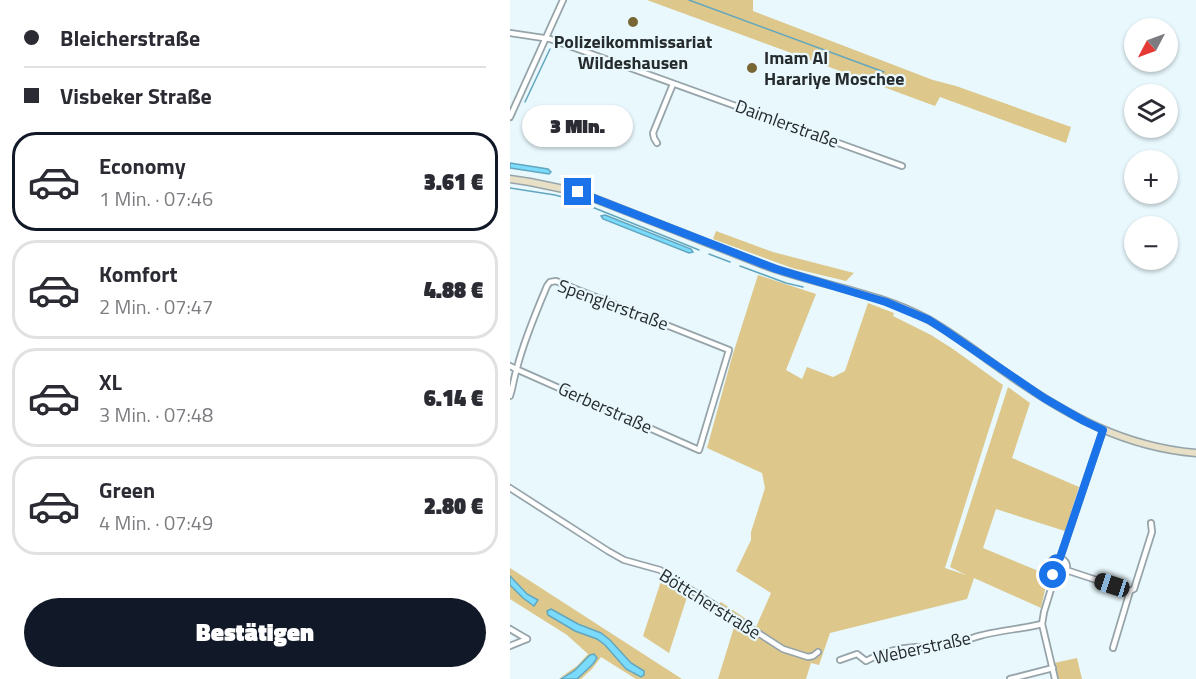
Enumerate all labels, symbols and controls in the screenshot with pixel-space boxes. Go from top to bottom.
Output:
marker: Polizeikommissariat Wildeshausen [626,15,640,29]
north arrow [1124,18,1178,72]
map controls [1124,18,1178,270]
text: Bleicherstraße [60,21,200,55]
place label: Polizeikommissariat Wildeshausen [554,28,713,76]
place label: Imam Al Harariye Moschee [764,44,904,92]
marker: Imam Al Harariye Moschee [745,61,759,75]
text: Visbeker Straße [60,79,212,113]
button: layers [1124,84,1178,138]
street label: Daimlerstraße [732,92,843,155]
callout: 3 Min. [523,105,634,147]
text: 3 Min. [550,110,605,141]
text: Economy [99,149,186,183]
button: + [1124,150,1178,204]
icon: car [27,155,81,209]
text: 3.61 € [424,165,483,199]
route end [564,178,591,205]
text: 1 Min. · 07:46 [99,183,213,214]
button: − [1124,216,1178,270]
text: Komfort [99,257,178,291]
icon: car [27,263,81,317]
street label: Spenglerstraße [554,272,672,337]
text: 4.88 € [424,273,483,307]
text: 2 Min. · 07:47 [99,291,213,322]
text: XL [99,365,122,399]
icon: car [27,371,81,425]
street label: Gerberstraße [554,375,657,440]
text: 6.14 € [424,381,483,415]
text: 3 Min. · 07:48 [99,399,213,430]
text: Green [99,473,155,507]
icon: car [27,479,81,533]
text: 2.80 € [424,489,483,523]
text: 4 Min. · 07:49 [99,507,213,538]
route start [1039,561,1066,588]
street label: Böttcherstraße [654,562,766,646]
car [1092,571,1132,599]
button: Bestätigen [24,598,486,667]
street label: Weberstraße [871,624,973,671]

